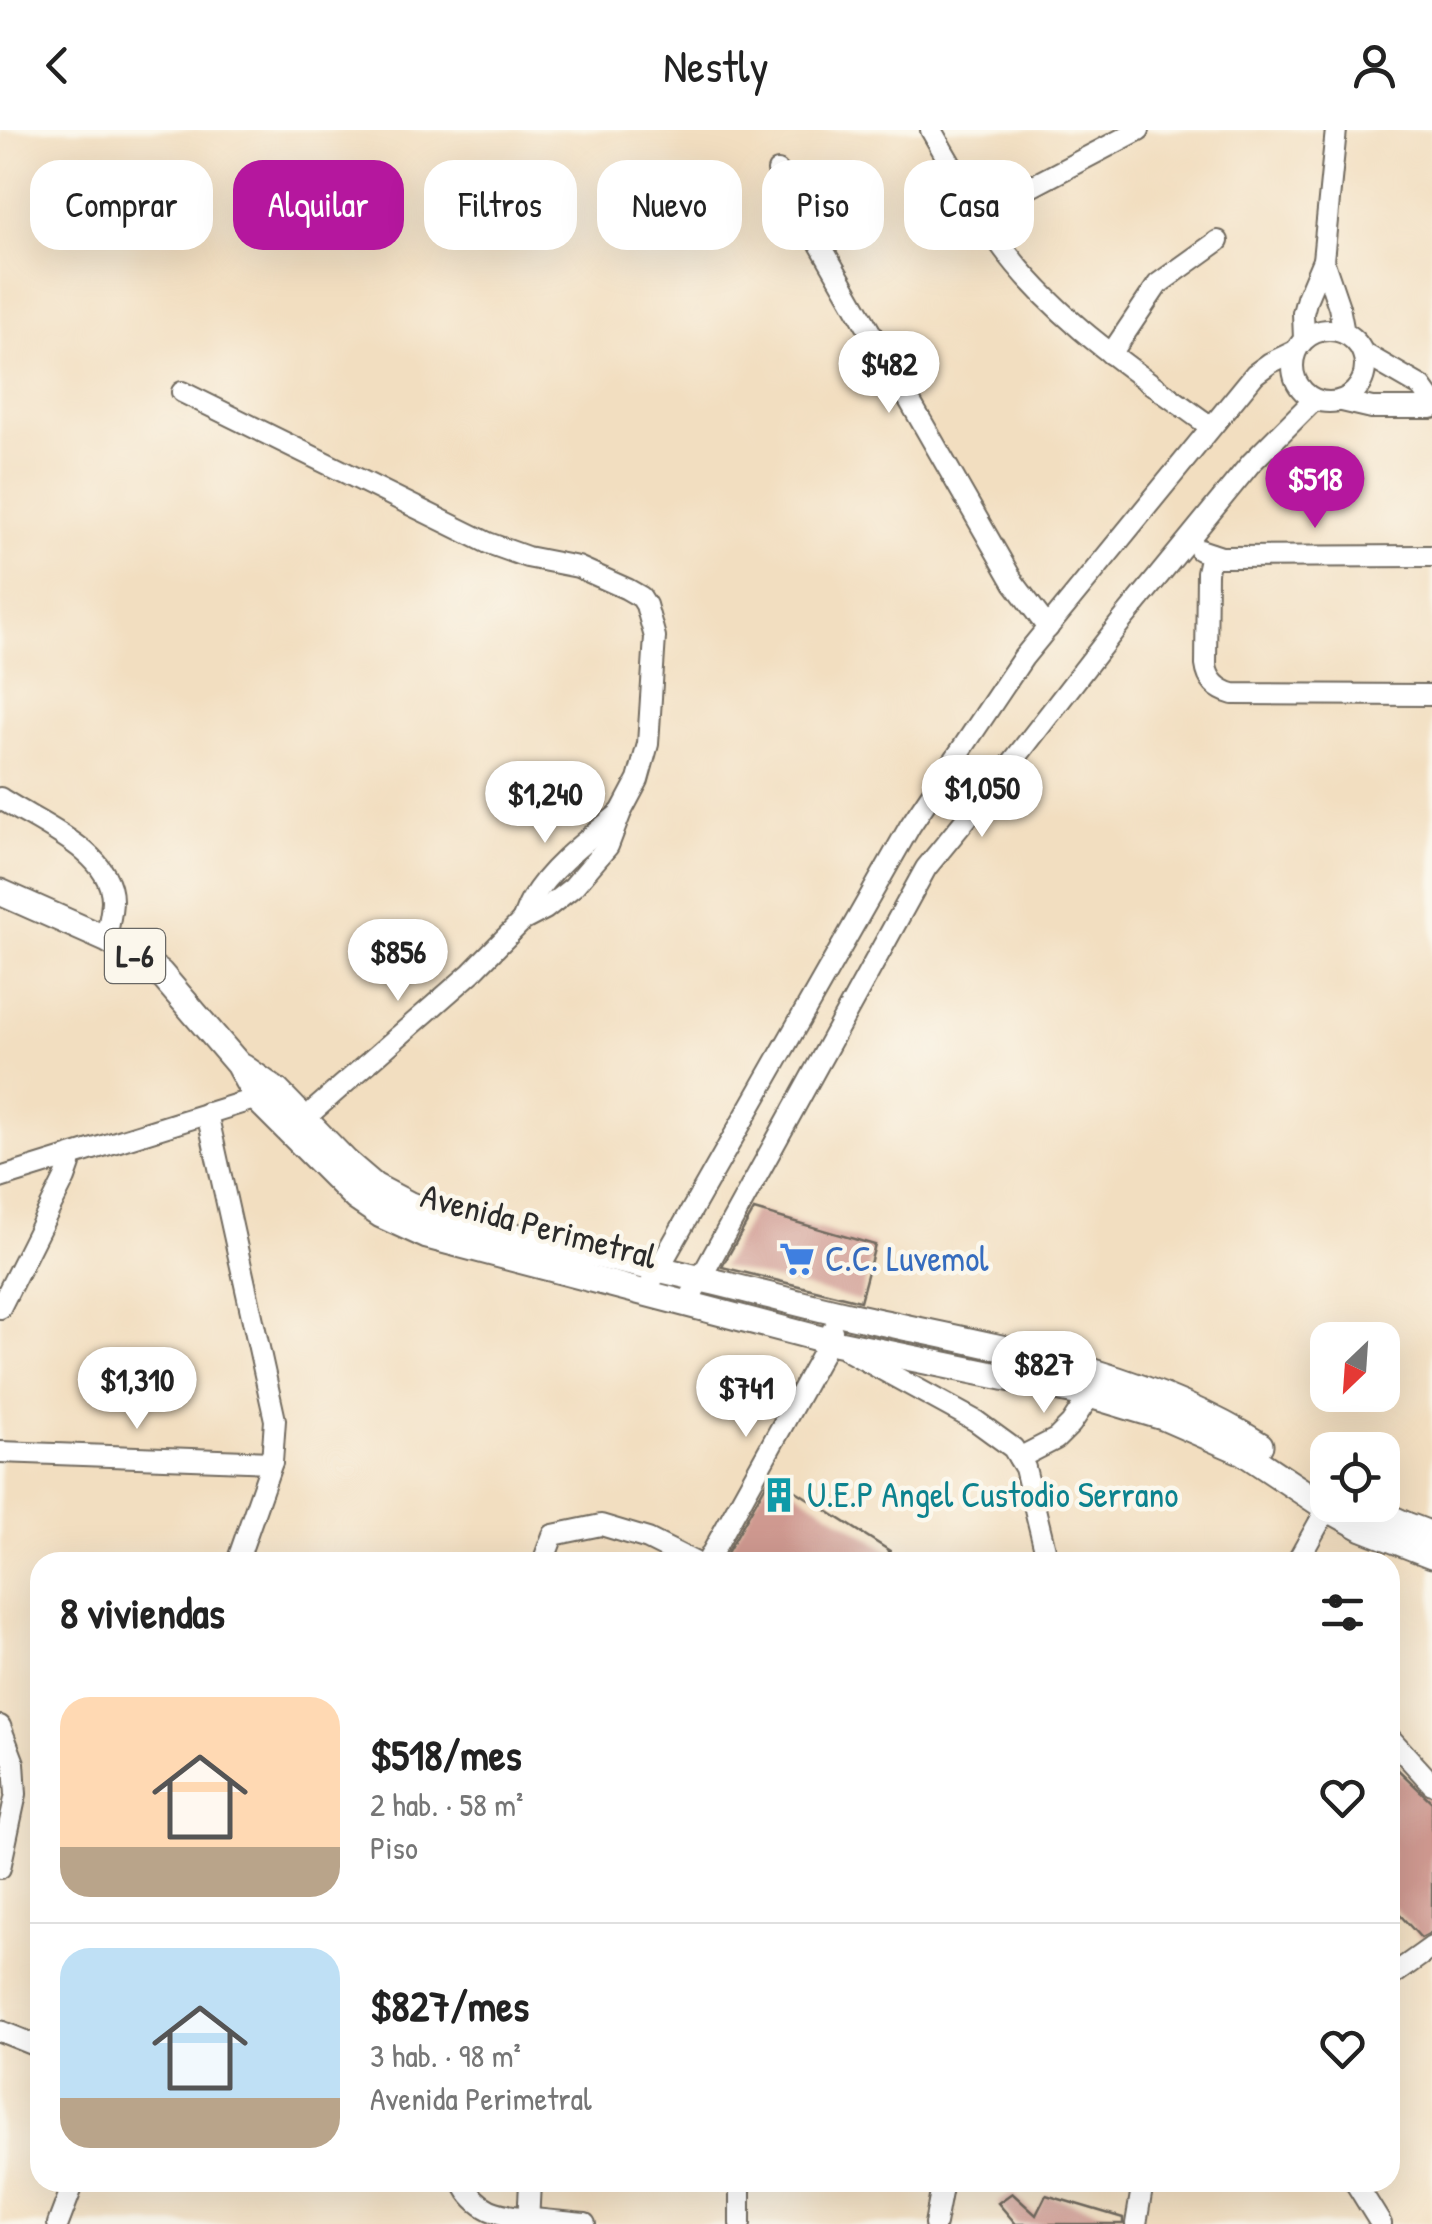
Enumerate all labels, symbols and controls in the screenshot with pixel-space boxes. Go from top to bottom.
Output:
text: Nestly [663,35,769,96]
icon: back [30,38,85,93]
icon: person [1347,38,1402,93]
chip: Comprar [30,160,213,250]
chip: Alquilar [233,160,404,250]
chip: Filtros [424,160,577,250]
chip: Nuevo [597,160,742,250]
chip: Piso [762,160,884,250]
chip: Casa [904,160,1034,250]
pin: $482 [830,331,948,416]
text: $482 [860,342,918,385]
pin: $518 [1256,446,1374,531]
text: $518 [1287,457,1343,500]
pin: $1,050 [901,755,1063,840]
pin: $1,240 [464,761,626,846]
text: $1,050 [944,766,1020,809]
text: $1,240 [507,772,583,815]
pin: $856 [339,919,457,1004]
road number: L-6 [105,929,165,983]
text: $856 [370,930,426,973]
street label: Avenida Perimetral [416,1171,663,1280]
place label: C.C. Luvemol [825,1235,989,1282]
supermarket icon: C.C. Luvemol [778,1240,816,1278]
north arrow [1310,1322,1400,1412]
map controls [1310,1322,1400,1522]
pin: $827 [985,1331,1103,1416]
text: $827 [1014,1342,1074,1385]
pin: $1,310 [56,1347,218,1432]
pin: $741 [687,1355,805,1440]
text: $1,310 [100,1358,174,1401]
text: $741 [718,1366,774,1409]
button: locate [1310,1432,1400,1522]
place label: U.E.P Angel Custodio Serrano [807,1471,1178,1518]
building icon: U.E.P Angel Custodio Serrano [760,1476,798,1514]
text: 8 viviendas [60,1584,225,1641]
icon: filters [1315,1585,1370,1640]
text: $518/mes [370,1726,522,1783]
icon: home [140,1737,260,1857]
icon: heart [1315,1770,1370,1825]
text: 2 hab. · 58 m² [370,1783,523,1826]
text: Piso [370,1826,418,1869]
text: $827/mes [370,1977,529,2034]
icon: home [140,1988,260,2108]
icon: heart [1315,2021,1370,2076]
text: 3 hab. · 98 m² [370,2034,521,2077]
text: Avenida Perimetral [370,2077,592,2120]

